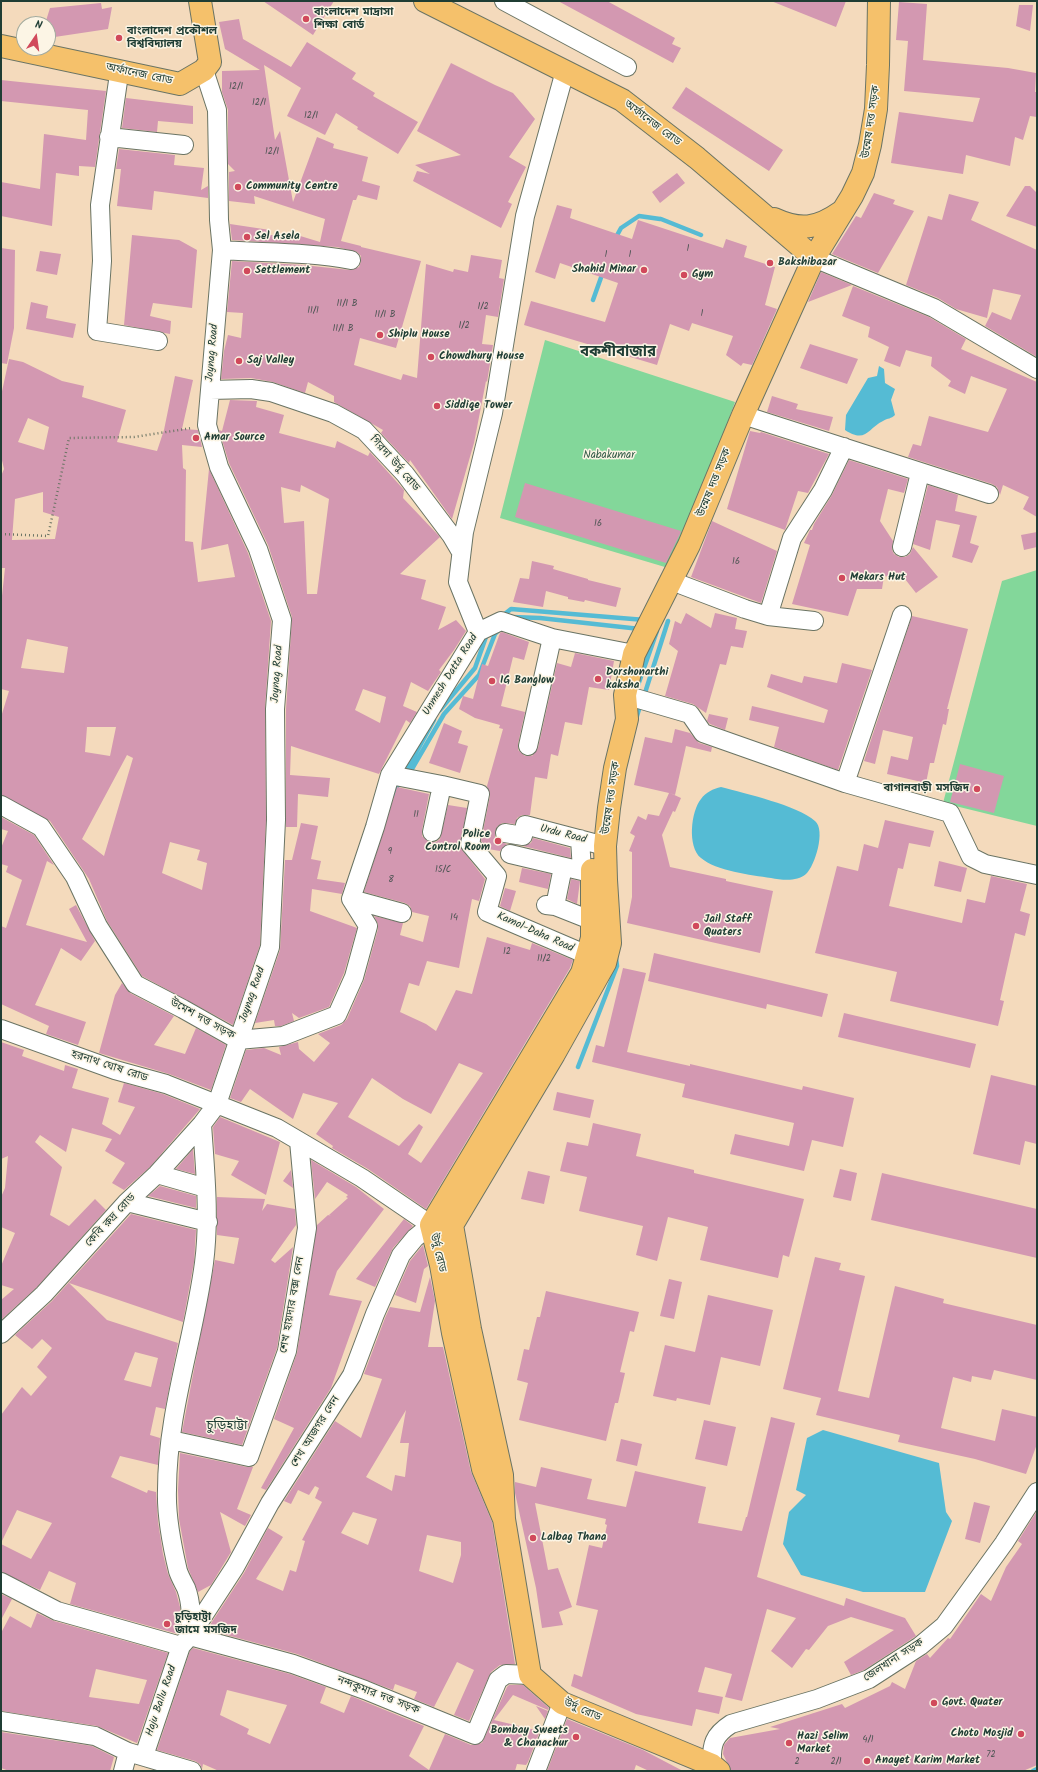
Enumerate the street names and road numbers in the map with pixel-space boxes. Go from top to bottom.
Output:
street label: অর্ফানেজ রোড [105,62,173,88]
street label: উন্মেষ দত্ত সড়ক [860,85,884,159]
street label: অর্ফানেজ রোড [621,98,683,150]
street label: Joynag Road [204,324,222,382]
street label: গিরদা উর্দু রোড [366,433,422,495]
street label: উন্মেষ দত্ত সড়ক [695,447,735,519]
street label: Unmesh Datta Road [421,632,481,718]
street label: Joynag Road [269,645,287,703]
street label: উন্মেষ দত্ত সড়ক [600,761,624,835]
street label: Urdu Road [538,823,588,847]
street label: Kamol-Daha Road [494,910,576,956]
street label: Joynag Road [237,965,269,1025]
street label: উমেশ দত্ত সড়ক [167,997,237,1043]
street label: হরনাথ ঘোষ রোড [69,1048,149,1086]
street label: কেবি রুদ্র রোড [83,1192,139,1250]
street label: উর্দু রোড [426,1232,448,1274]
street label: শেখ হায়দার বক্স লেন [278,1256,308,1354]
street label: শেখ আজগর লেন [289,1394,343,1470]
street label: জেলখানা সড়ক [861,1637,927,1685]
street label: Haju Ballu Road [144,1664,180,1738]
street label: নন্দকুমার দত্ত সড়ক [335,1674,421,1718]
street label: উর্দু রোড [561,1697,603,1725]

